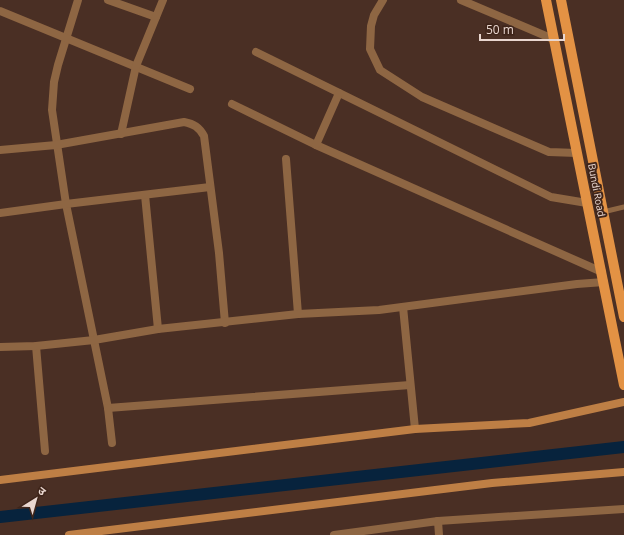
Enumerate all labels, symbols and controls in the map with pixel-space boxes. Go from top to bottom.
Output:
scale bar [480,16,564,42]
text: 50 m [486,21,514,38]
street label: Bundi Road [585,162,609,218]
north arrow [16,479,56,519]
text: उ [35,483,50,499]

